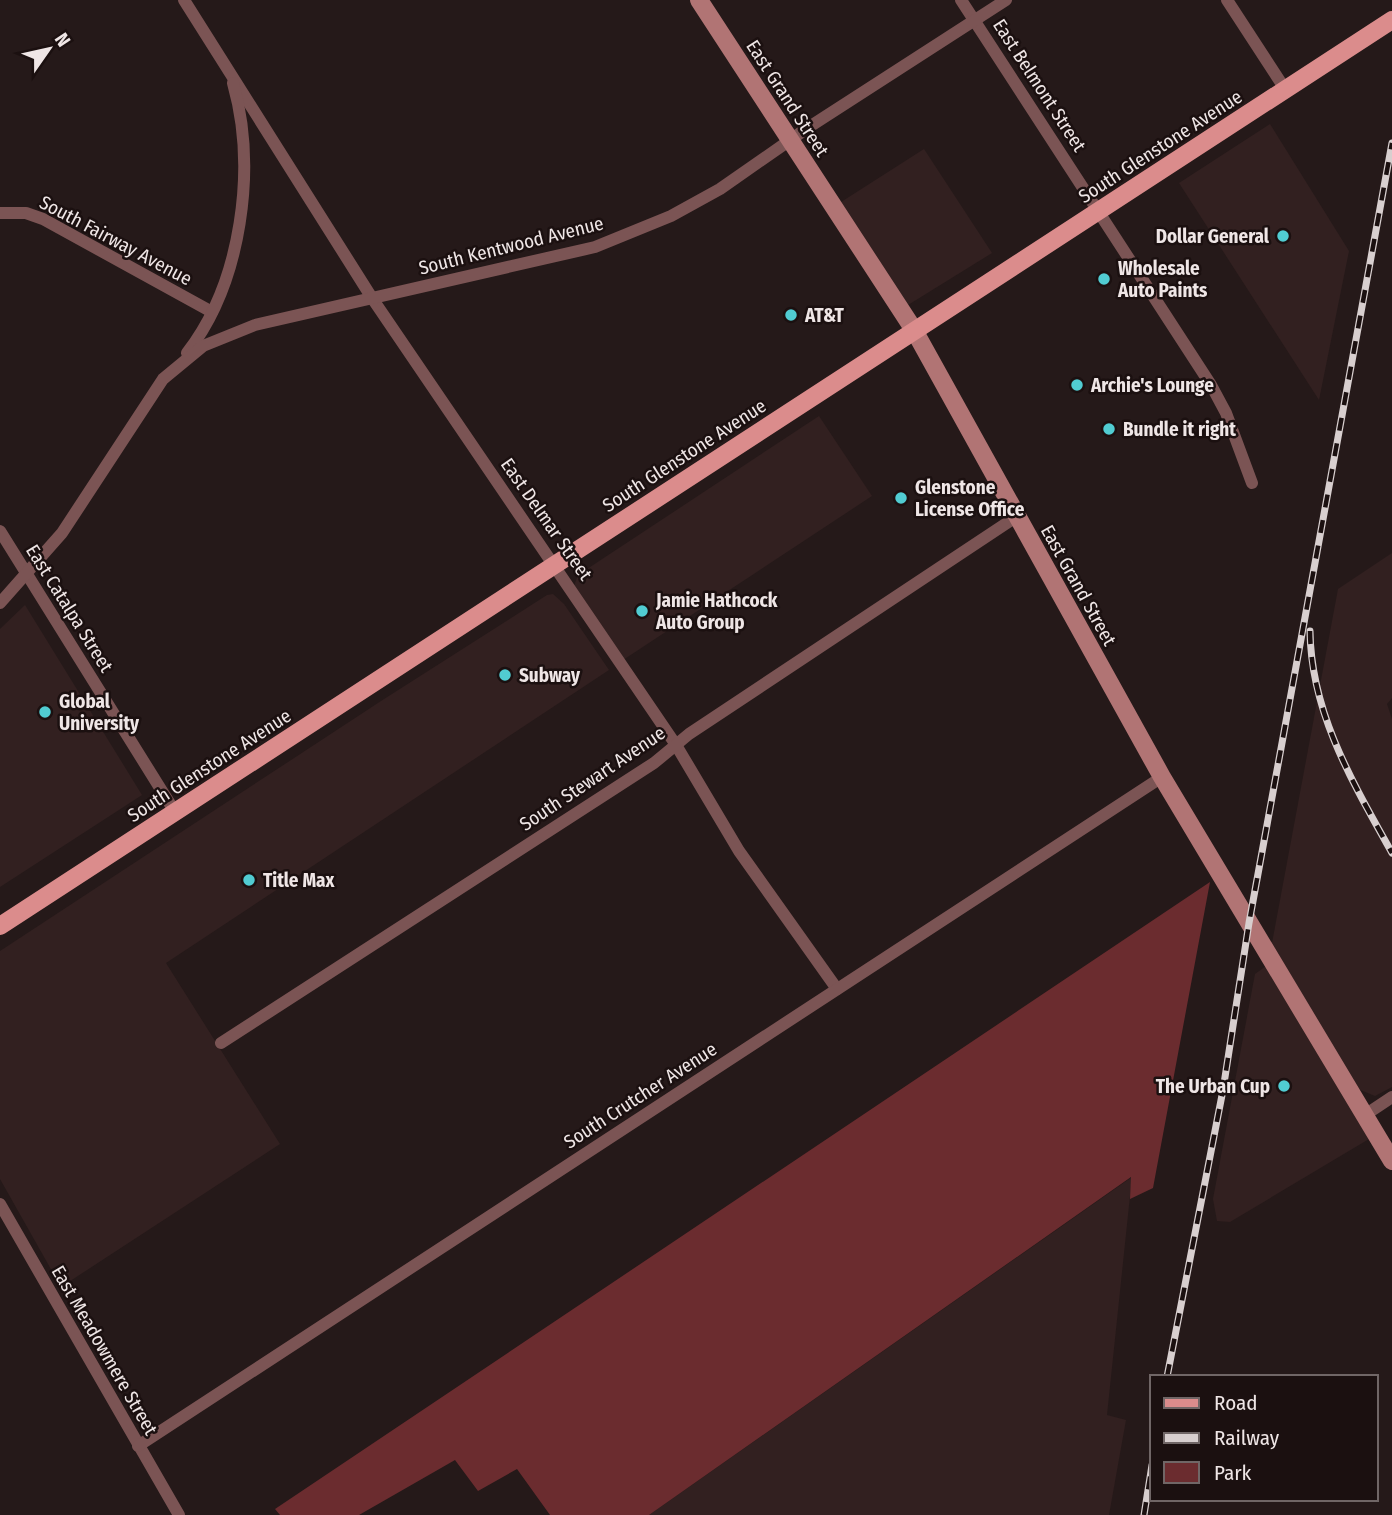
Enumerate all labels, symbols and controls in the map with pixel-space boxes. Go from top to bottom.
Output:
north arrow [14,14,84,84]
street label: East Belmont Street [988,15,1091,157]
text: N [50,29,75,51]
street label: East Grand Street [741,36,834,161]
street label: South Glenstone Avenue [1074,85,1246,208]
street label: South Fairway Avenue [36,191,196,290]
street label: South Kentwood Avenue [416,211,606,280]
place label: Dollar General [1156,225,1270,248]
marker: Dollar General [1275,228,1291,244]
place label: Wholesale Auto Paints [1117,257,1208,302]
marker: Wholesale Auto Paints [1096,271,1112,287]
place label: AT&T [804,304,845,327]
marker: AT&T [783,307,799,323]
place label: Archie's Lounge [1090,374,1214,397]
marker: Archie's Lounge [1069,377,1085,393]
street label: South Glenstone Avenue [598,394,770,517]
place label: Bundle it right [1123,418,1236,441]
marker: Bundle it right [1101,421,1117,437]
street label: East Delmar Street [496,454,598,585]
place label: Glenstone License Office [915,476,1025,521]
marker: Glenstone License Office [893,490,909,506]
street label: East Grand Street [1036,521,1122,650]
street label: East Catalpa Street [21,540,118,677]
place label: Jamie Hathcock Auto Group [655,589,778,634]
marker: Jamie Hathcock Auto Group [634,603,650,619]
place label: Subway [519,664,581,687]
marker: Subway [497,667,513,683]
place label: Global University [59,690,140,735]
marker: Global University [37,704,53,720]
street label: South Glenstone Avenue [123,704,295,827]
street label: South Stewart Avenue [515,721,669,836]
place label: Title Max [263,869,336,892]
marker: Title Max [241,872,257,888]
street label: South Crutcher Avenue [560,1037,721,1153]
place label: The Urban Cup [1156,1075,1270,1098]
marker: The Urban Cup [1276,1078,1292,1094]
street label: East Meadowmere Street [47,1261,163,1440]
legend [1150,1375,1378,1501]
text: Road [1214,1390,1258,1416]
text: Railway [1214,1425,1280,1451]
text: Park [1214,1460,1252,1486]

